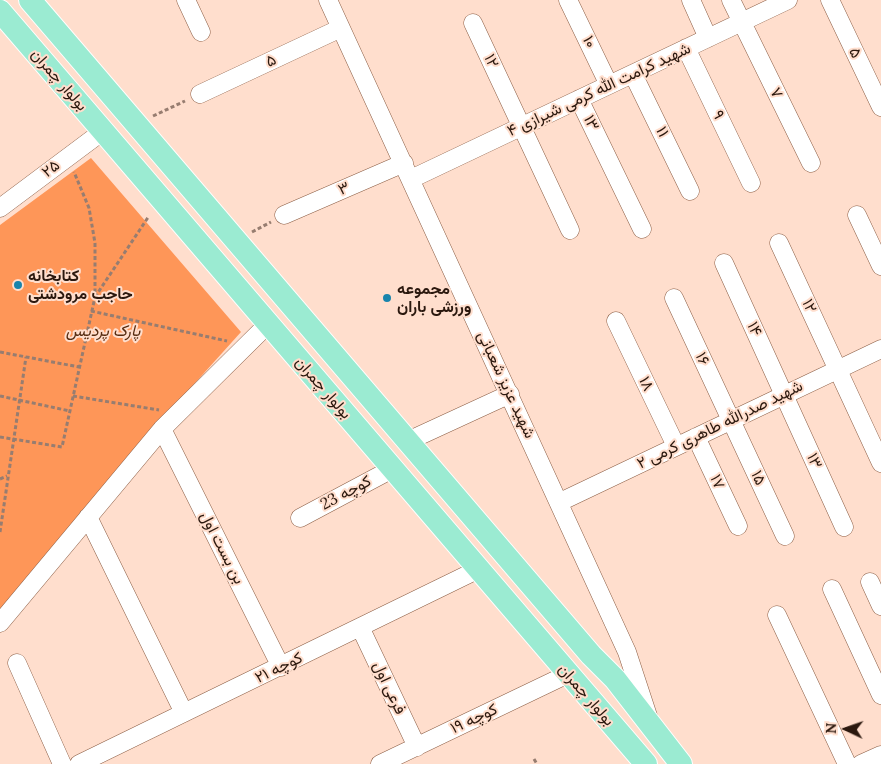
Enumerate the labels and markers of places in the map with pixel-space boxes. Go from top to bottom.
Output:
place label: کتابخانه حاجب مرودشتی [28,266,133,304]
marker: کتابخانه حاجب مرودشتی [12,279,24,291]
place label: مجموعه ورزشی باران [397,279,471,317]
marker: مجموعه ورزشی باران [381,292,393,304]

